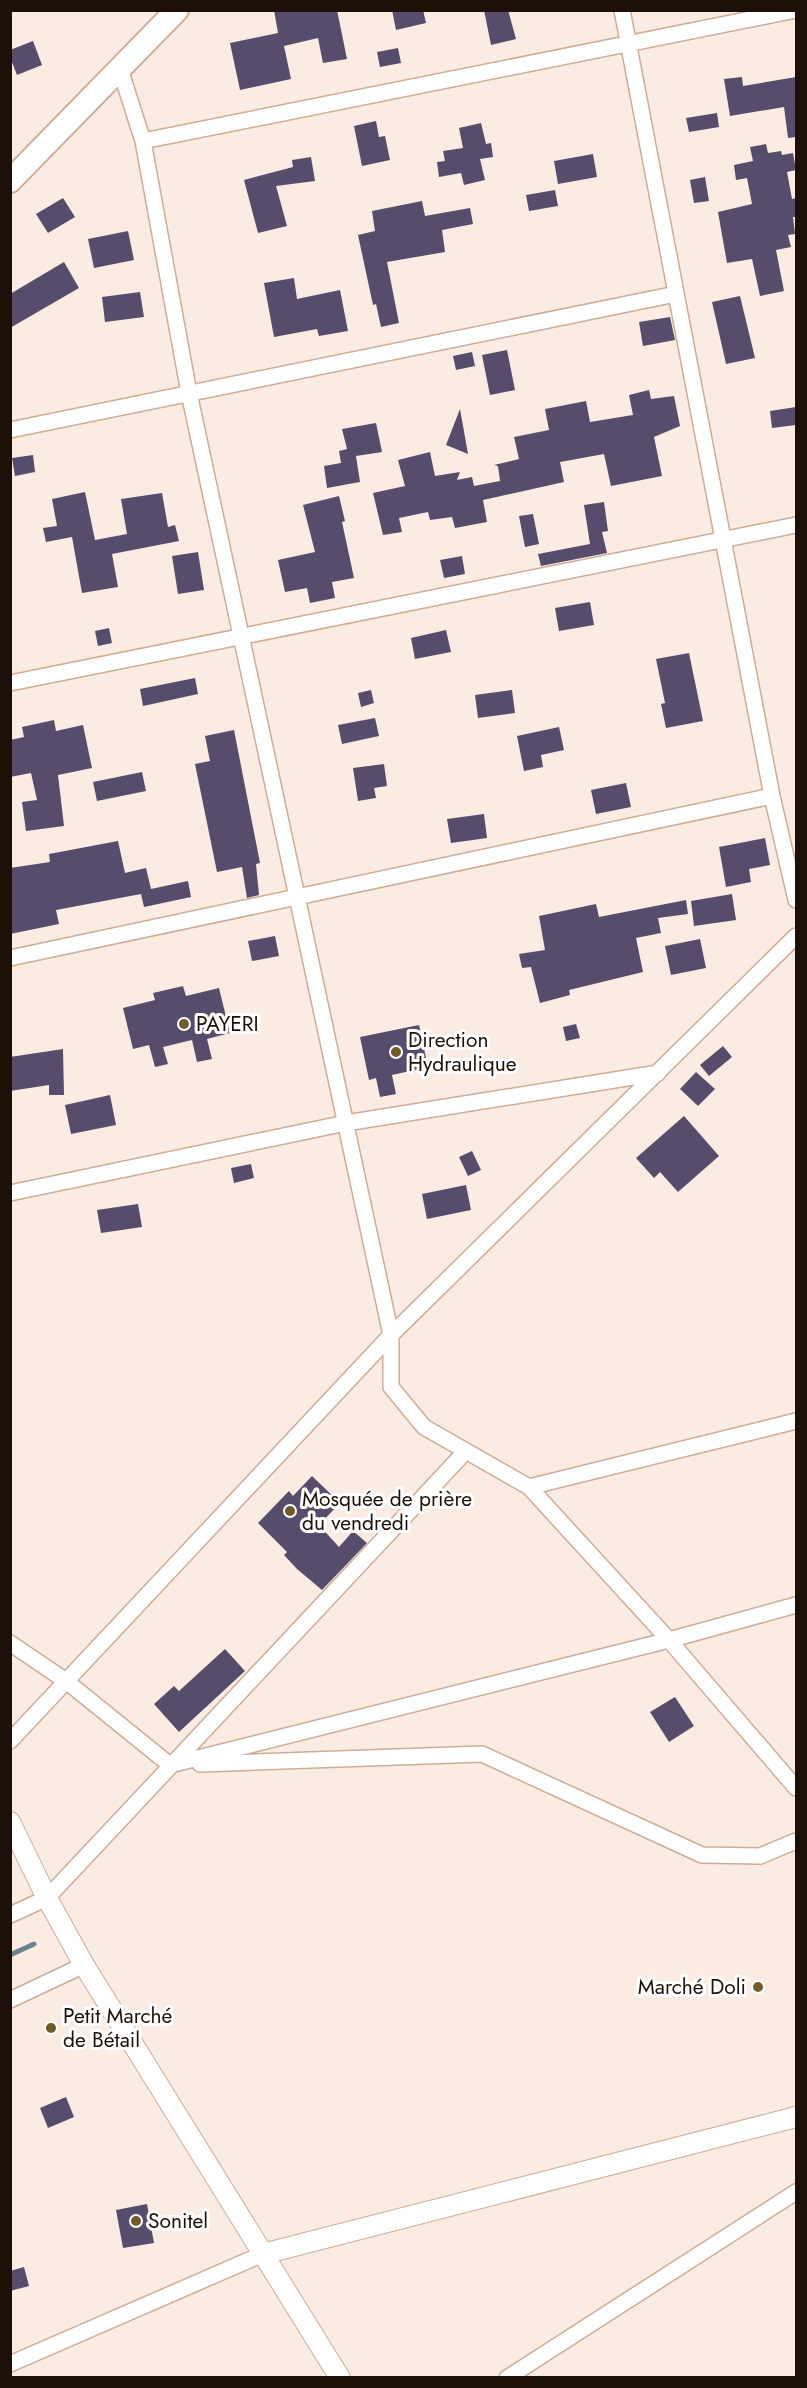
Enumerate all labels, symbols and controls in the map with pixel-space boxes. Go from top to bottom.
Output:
place label: PAYERI [196,1009,259,1039]
marker: PAYERI [177,1017,191,1031]
place label: Direction Hydraulique [408,1025,517,1079]
marker: Direction Hydraulique [389,1045,403,1059]
place label: Mosquée de prière du vendredi [302,1484,472,1538]
marker: Mosquée de prière du vendredi [283,1504,297,1518]
place label: Marché Doli [638,1972,746,2002]
marker: Marché Doli [751,1980,765,1994]
place label: Petit Marché de Bétail [63,2001,173,2055]
marker: Petit Marché de Bétail [44,2021,58,2035]
place label: Sonitel [148,2206,208,2236]
marker: Sonitel [129,2214,143,2228]

